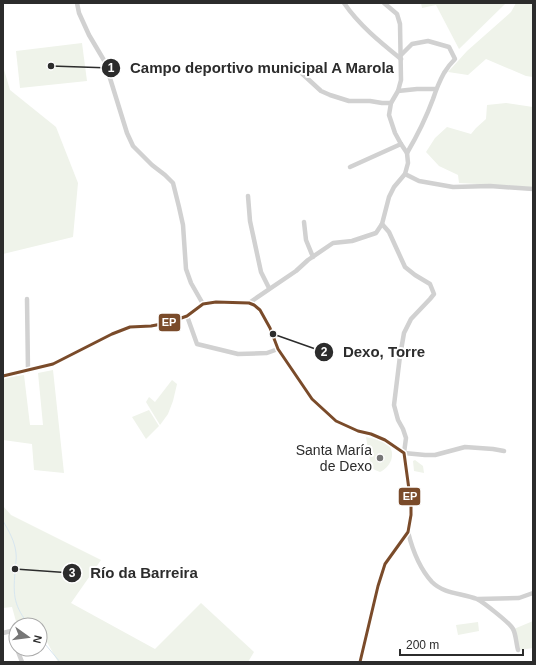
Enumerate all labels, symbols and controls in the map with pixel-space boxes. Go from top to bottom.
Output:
callout: Campo deportivo municipal A Marola [101,55,402,82]
text: Campo deportivo municipal A Marola [130,59,395,76]
text: 1 [108,61,115,75]
line badge: EP [158,313,181,332]
text: EP [162,316,176,328]
callout: Dexo, Torre [314,339,433,366]
text: Dexo, Torre [343,343,425,360]
text: 2 [321,345,328,359]
place label: Santa María de Dexo [296,442,372,474]
marker: Santa María de Dexo [375,453,385,463]
line badge: EP [398,487,421,506]
text: EP [403,490,417,502]
callout: Río da Barreira [62,560,206,587]
text: Río da Barreira [90,564,198,581]
text: 3 [69,566,76,580]
north arrow [8,617,48,657]
scale bar [400,631,523,657]
text: N [31,634,44,645]
text: 200 m [406,638,439,652]

